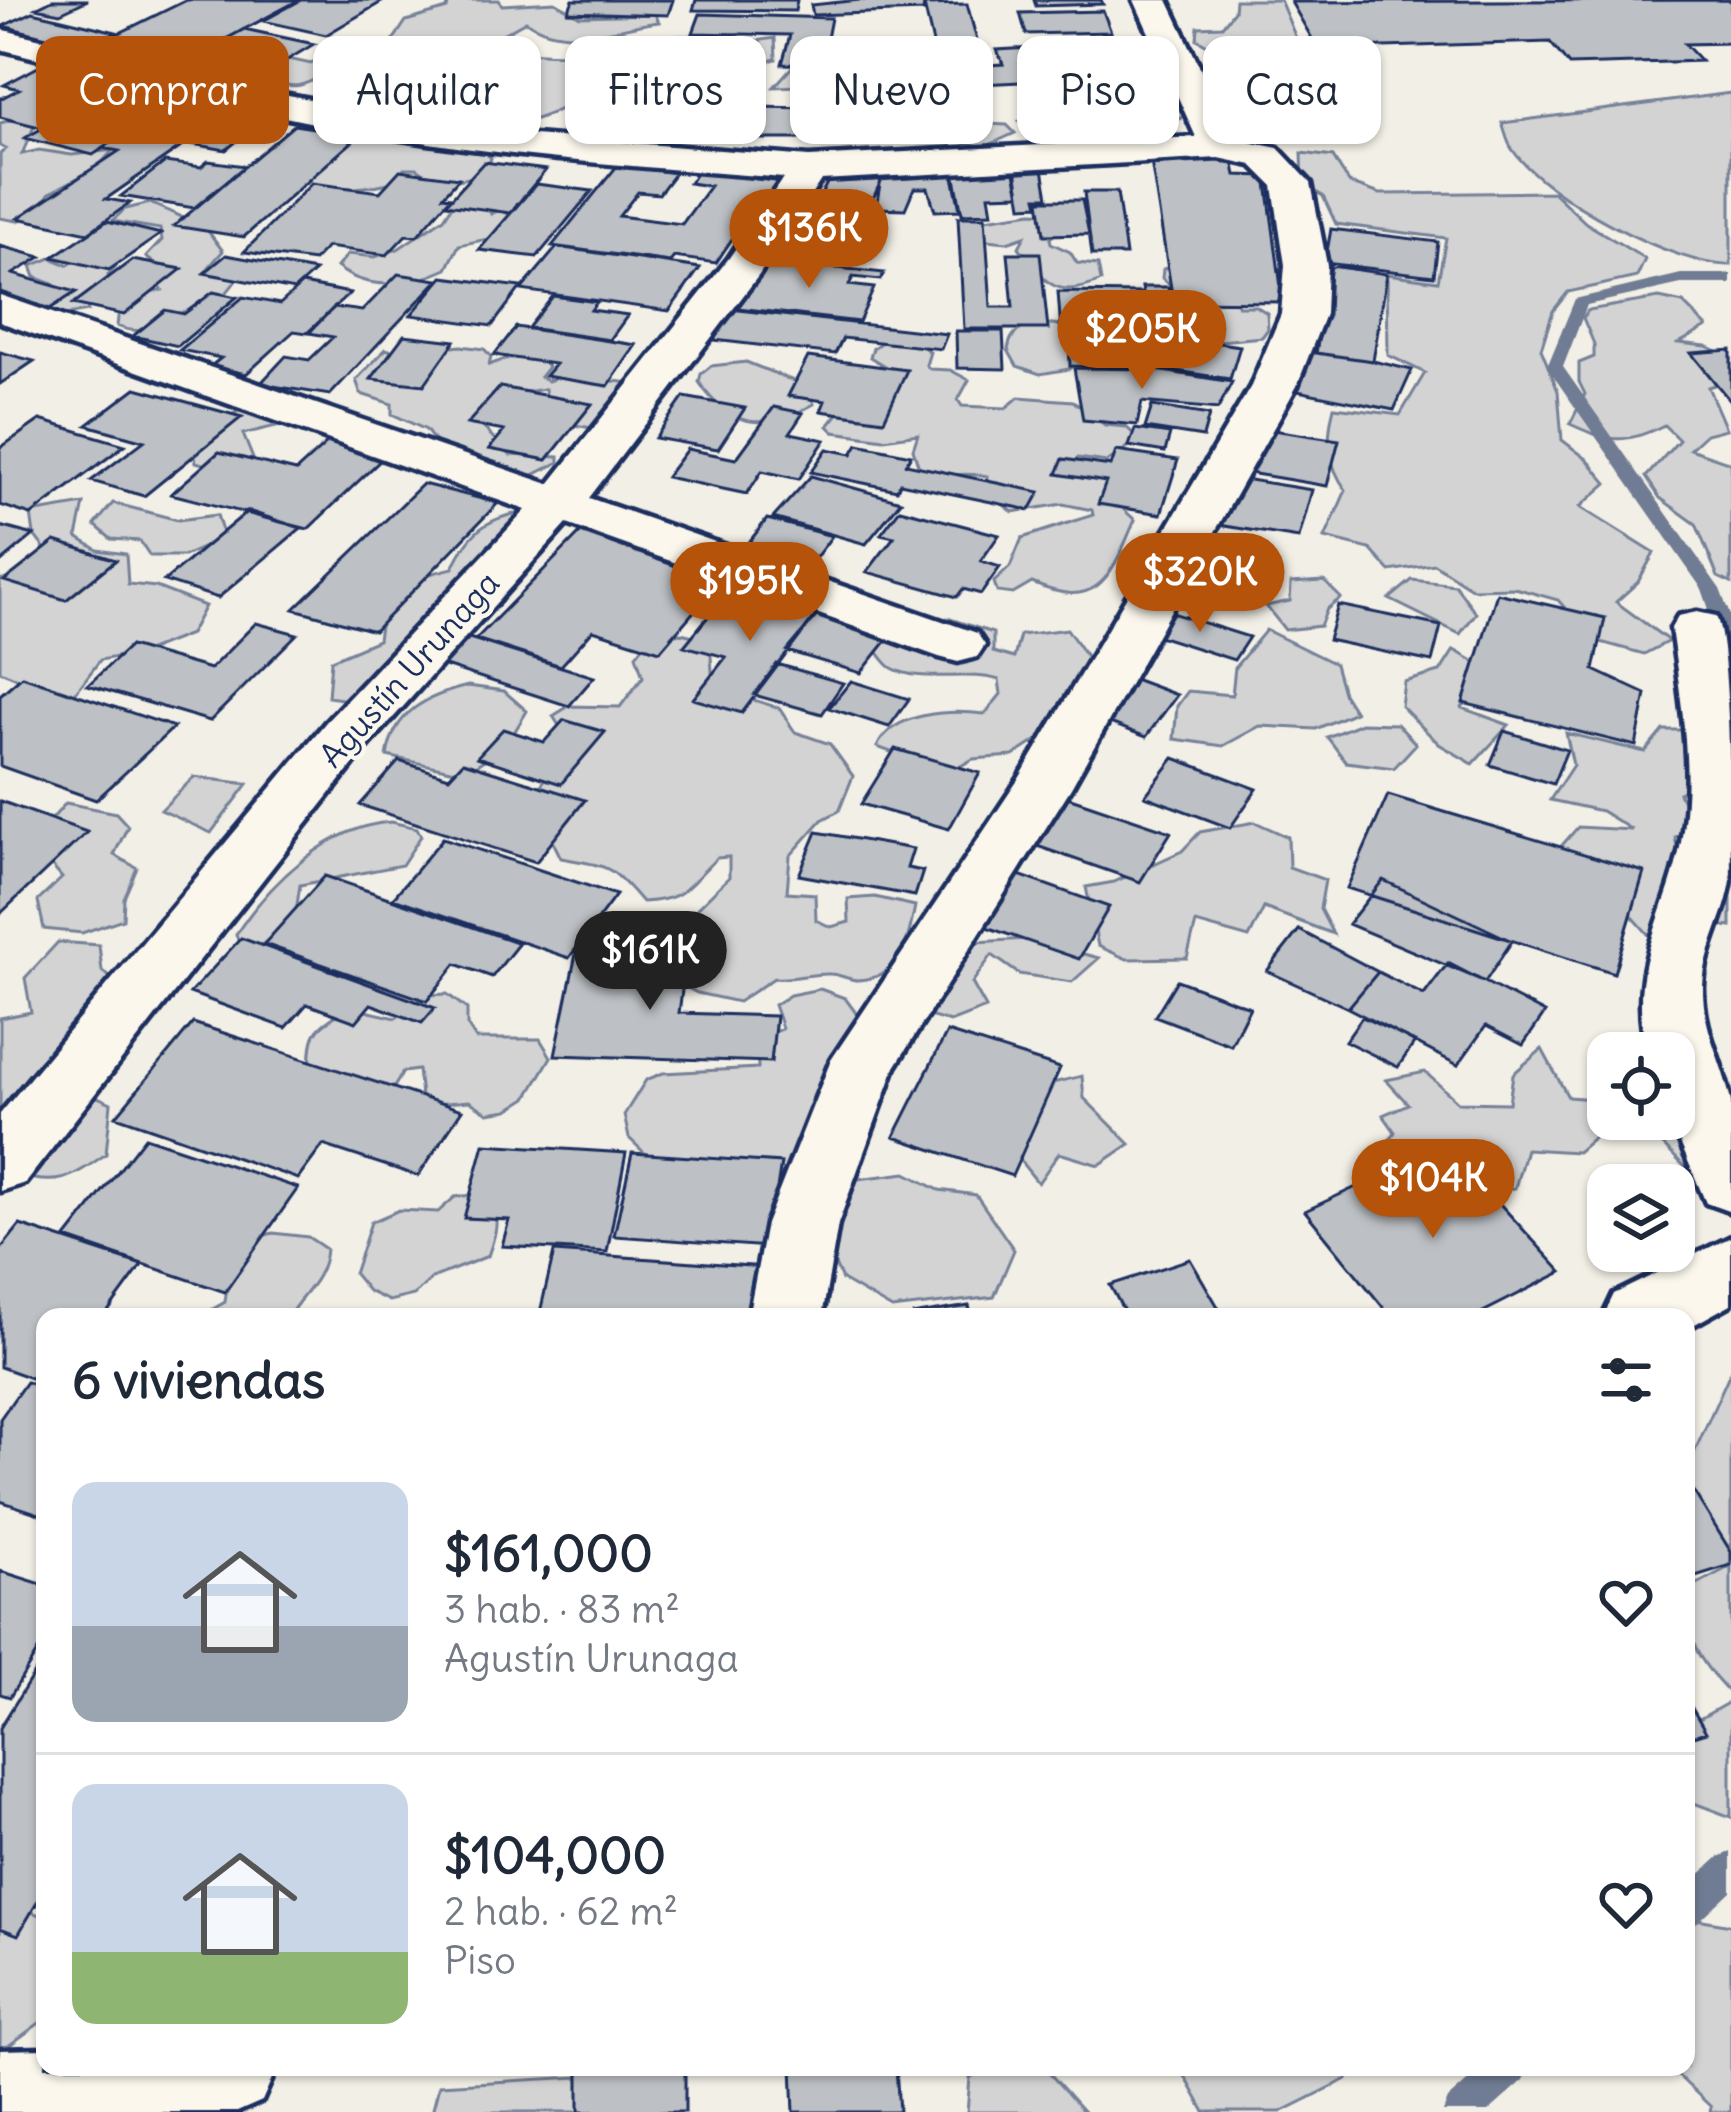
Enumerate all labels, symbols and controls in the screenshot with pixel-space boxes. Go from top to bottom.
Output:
chip: Comprar [36,36,289,144]
chip: Alquilar [313,36,541,144]
chip: Filtros [565,36,766,144]
chip: Nuevo [790,36,993,144]
chip: Piso [1017,36,1179,144]
chip: Casa [1203,36,1381,144]
pin: $136K [725,189,893,291]
text: $136K [756,203,862,252]
pin: $205K [1058,290,1226,392]
text: $205K [1084,304,1200,353]
pin: $320K [1116,533,1284,635]
pin: $195K [666,542,834,644]
text: $320K [1143,547,1257,596]
text: $195K [697,556,803,605]
street label: Agustín Urunaga [310,562,508,776]
pin: $161K [566,911,734,1013]
text: $161K [601,925,699,974]
map controls [1587,1032,1695,1272]
button: locate [1587,1032,1695,1140]
pin: $104K [1349,1139,1517,1241]
text: $104K [1379,1153,1487,1202]
button: layers [1587,1164,1695,1272]
icon: filters [1593,1347,1659,1413]
text: 6 viviendas [72,1348,325,1412]
text: $161,000 [444,1521,653,1585]
icon: home [168,1530,312,1674]
icon: heart [1593,1569,1659,1635]
text: 3 hab. · 83 m² [444,1585,680,1634]
text: Agustín Urunaga [444,1634,739,1683]
text: $104,000 [444,1823,666,1887]
icon: home [168,1832,312,1976]
icon: heart [1593,1871,1659,1937]
text: 2 hab. · 62 m² [444,1887,678,1936]
text: Piso [444,1936,516,1985]

